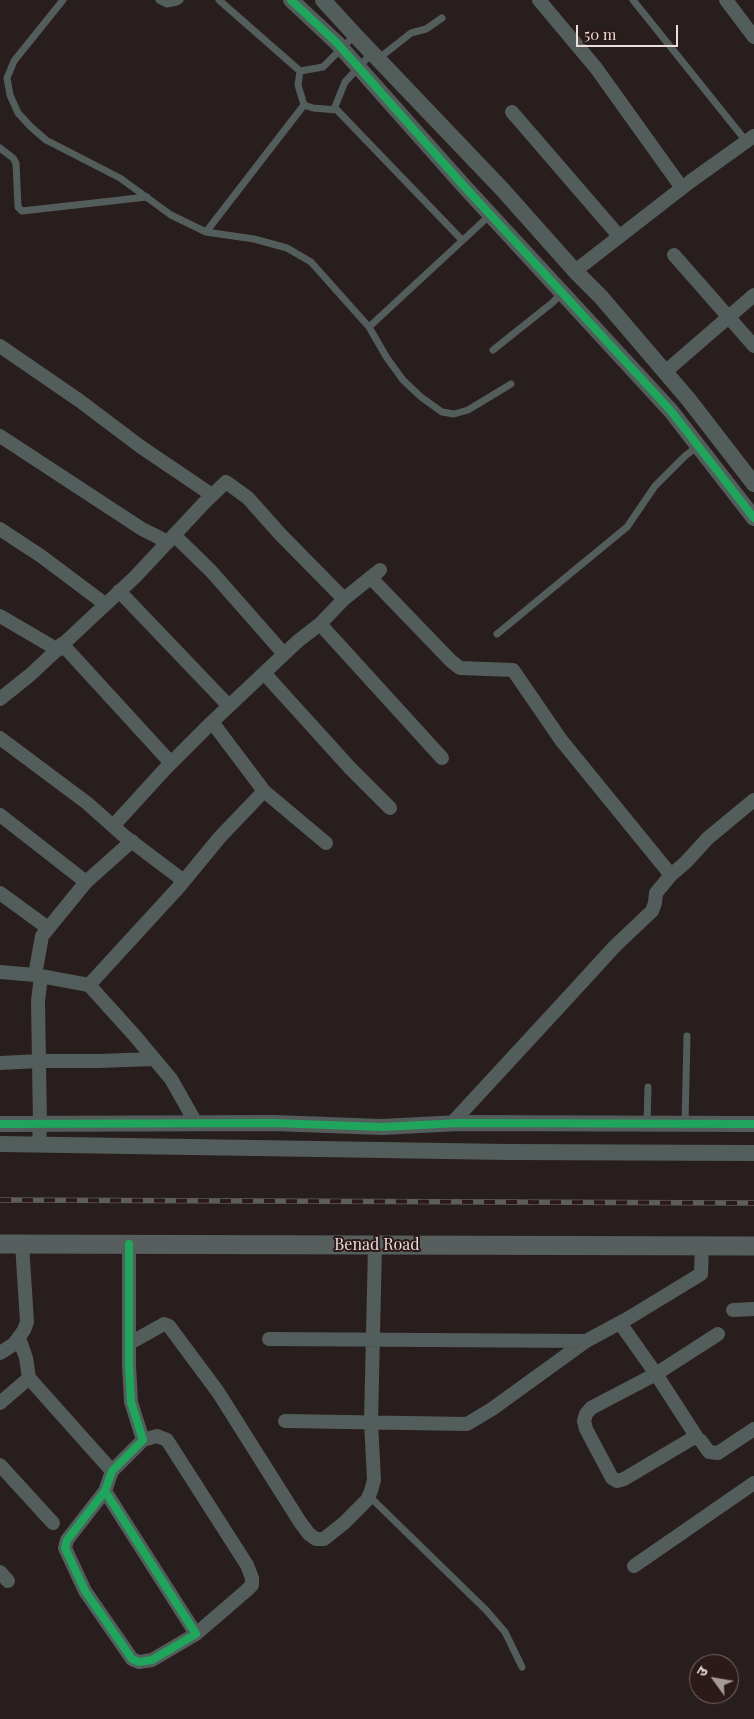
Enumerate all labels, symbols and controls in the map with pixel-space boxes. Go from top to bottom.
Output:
scale bar [579,15,682,47]
text: 50 m [584,24,616,44]
street label: Benad Road [334,1235,420,1255]
north arrow [689,1654,739,1704]
text: उ [691,1663,712,1680]

